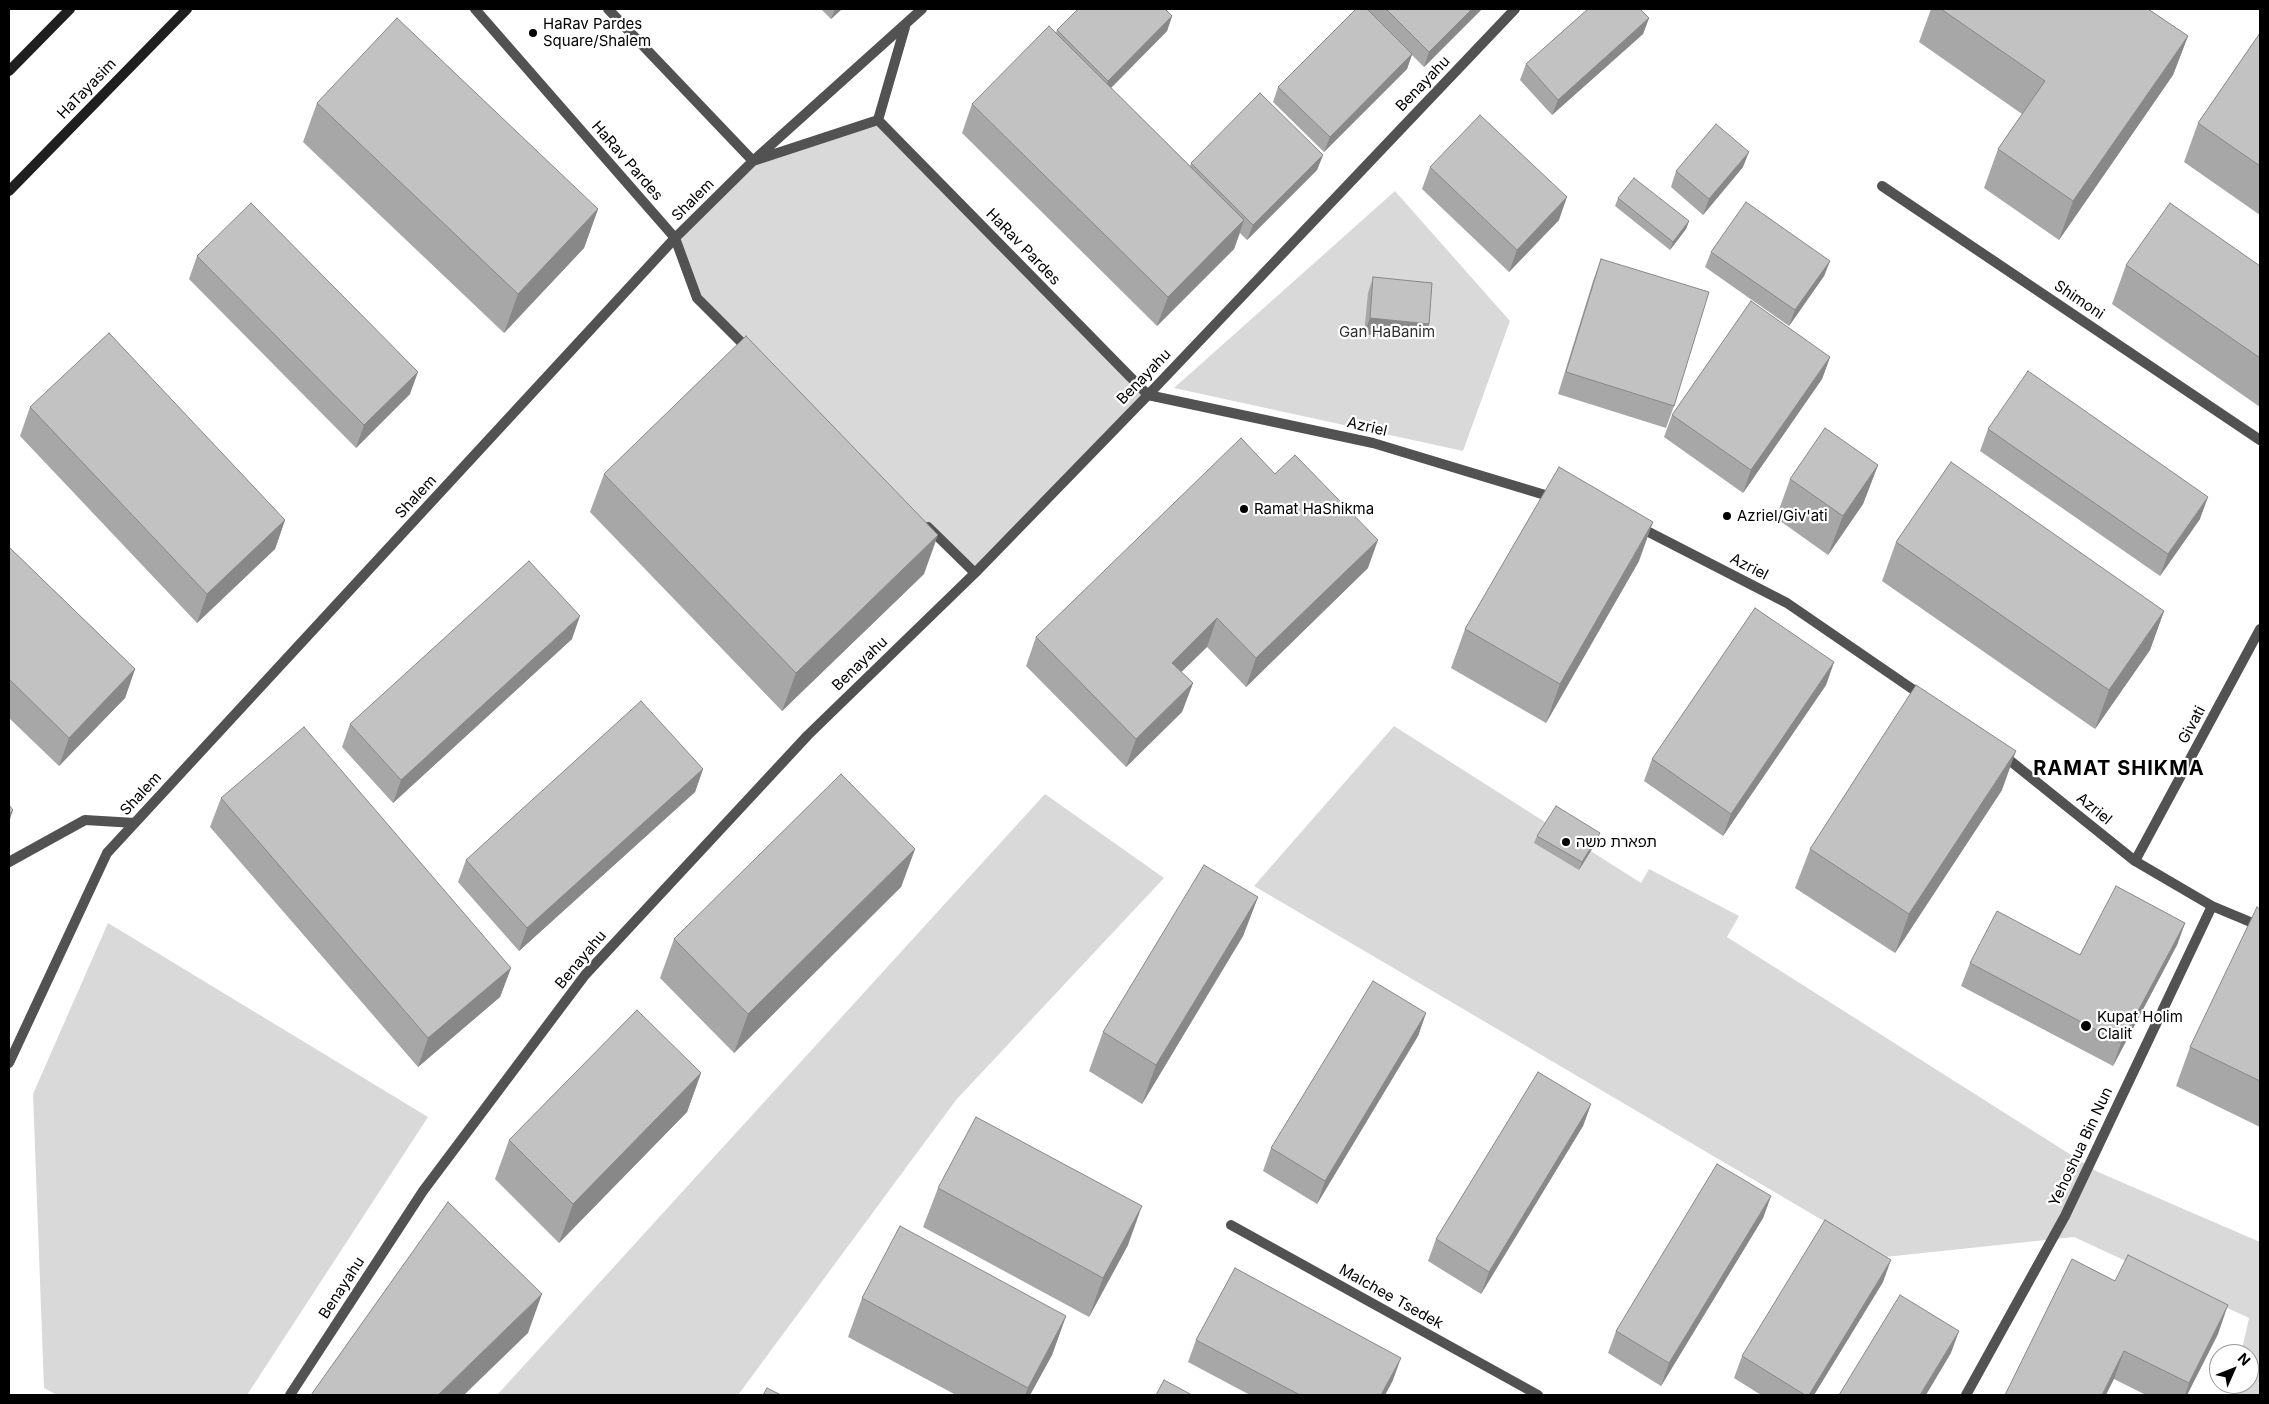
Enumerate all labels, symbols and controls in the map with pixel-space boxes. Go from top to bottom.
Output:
place label: HaRav Pardes Square/Shalem [543,15,651,50]
marker: HaRav Pardes Square/Shalem [527,27,539,39]
street label: Benayahu [1392,53,1454,115]
street label: HaTayasim [54,55,120,123]
street label: HaRav Pardes [588,118,666,204]
street label: Shalem [668,175,718,225]
street label: HaRav Pardes [982,205,1064,289]
street label: Shimoni [2050,277,2108,323]
park label: Gan HaBanim [1339,323,1435,341]
street label: Benayahu [1113,346,1175,408]
street label: Azriel [1345,414,1389,440]
street label: Shalem [392,472,440,522]
place label: Ramat HaShikma [1254,500,1374,518]
marker: Ramat HaShikma [1238,503,1250,515]
place label: Azriel/Giv'ati [1737,507,1828,525]
marker: Azriel/Giv'ati [1721,510,1733,522]
street label: Azriel [1727,550,1771,584]
street label: Benayahu [829,633,891,695]
street label: Givati [2175,703,2209,747]
district label: RAMAT SHIKMA [2032,757,2206,781]
street label: Shalem [117,769,165,819]
street label: Azriel [2073,789,2115,829]
place label: תפארת משה [1576,833,1657,851]
marker: תפארת משה [1560,836,1572,848]
street label: Benayahu [552,927,610,993]
place label: Kupat Holim Clalit [2097,1008,2183,1043]
marker: Kupat Holim Clalit [2079,1019,2093,1033]
street label: Yehoshua Bin Nun [2045,1085,2117,1209]
street label: Benayahu [315,1254,369,1322]
street label: Malchee Tsedek [1336,1261,1446,1333]
north arrow [2209,1344,2259,1394]
text: N [2235,1349,2254,1369]

